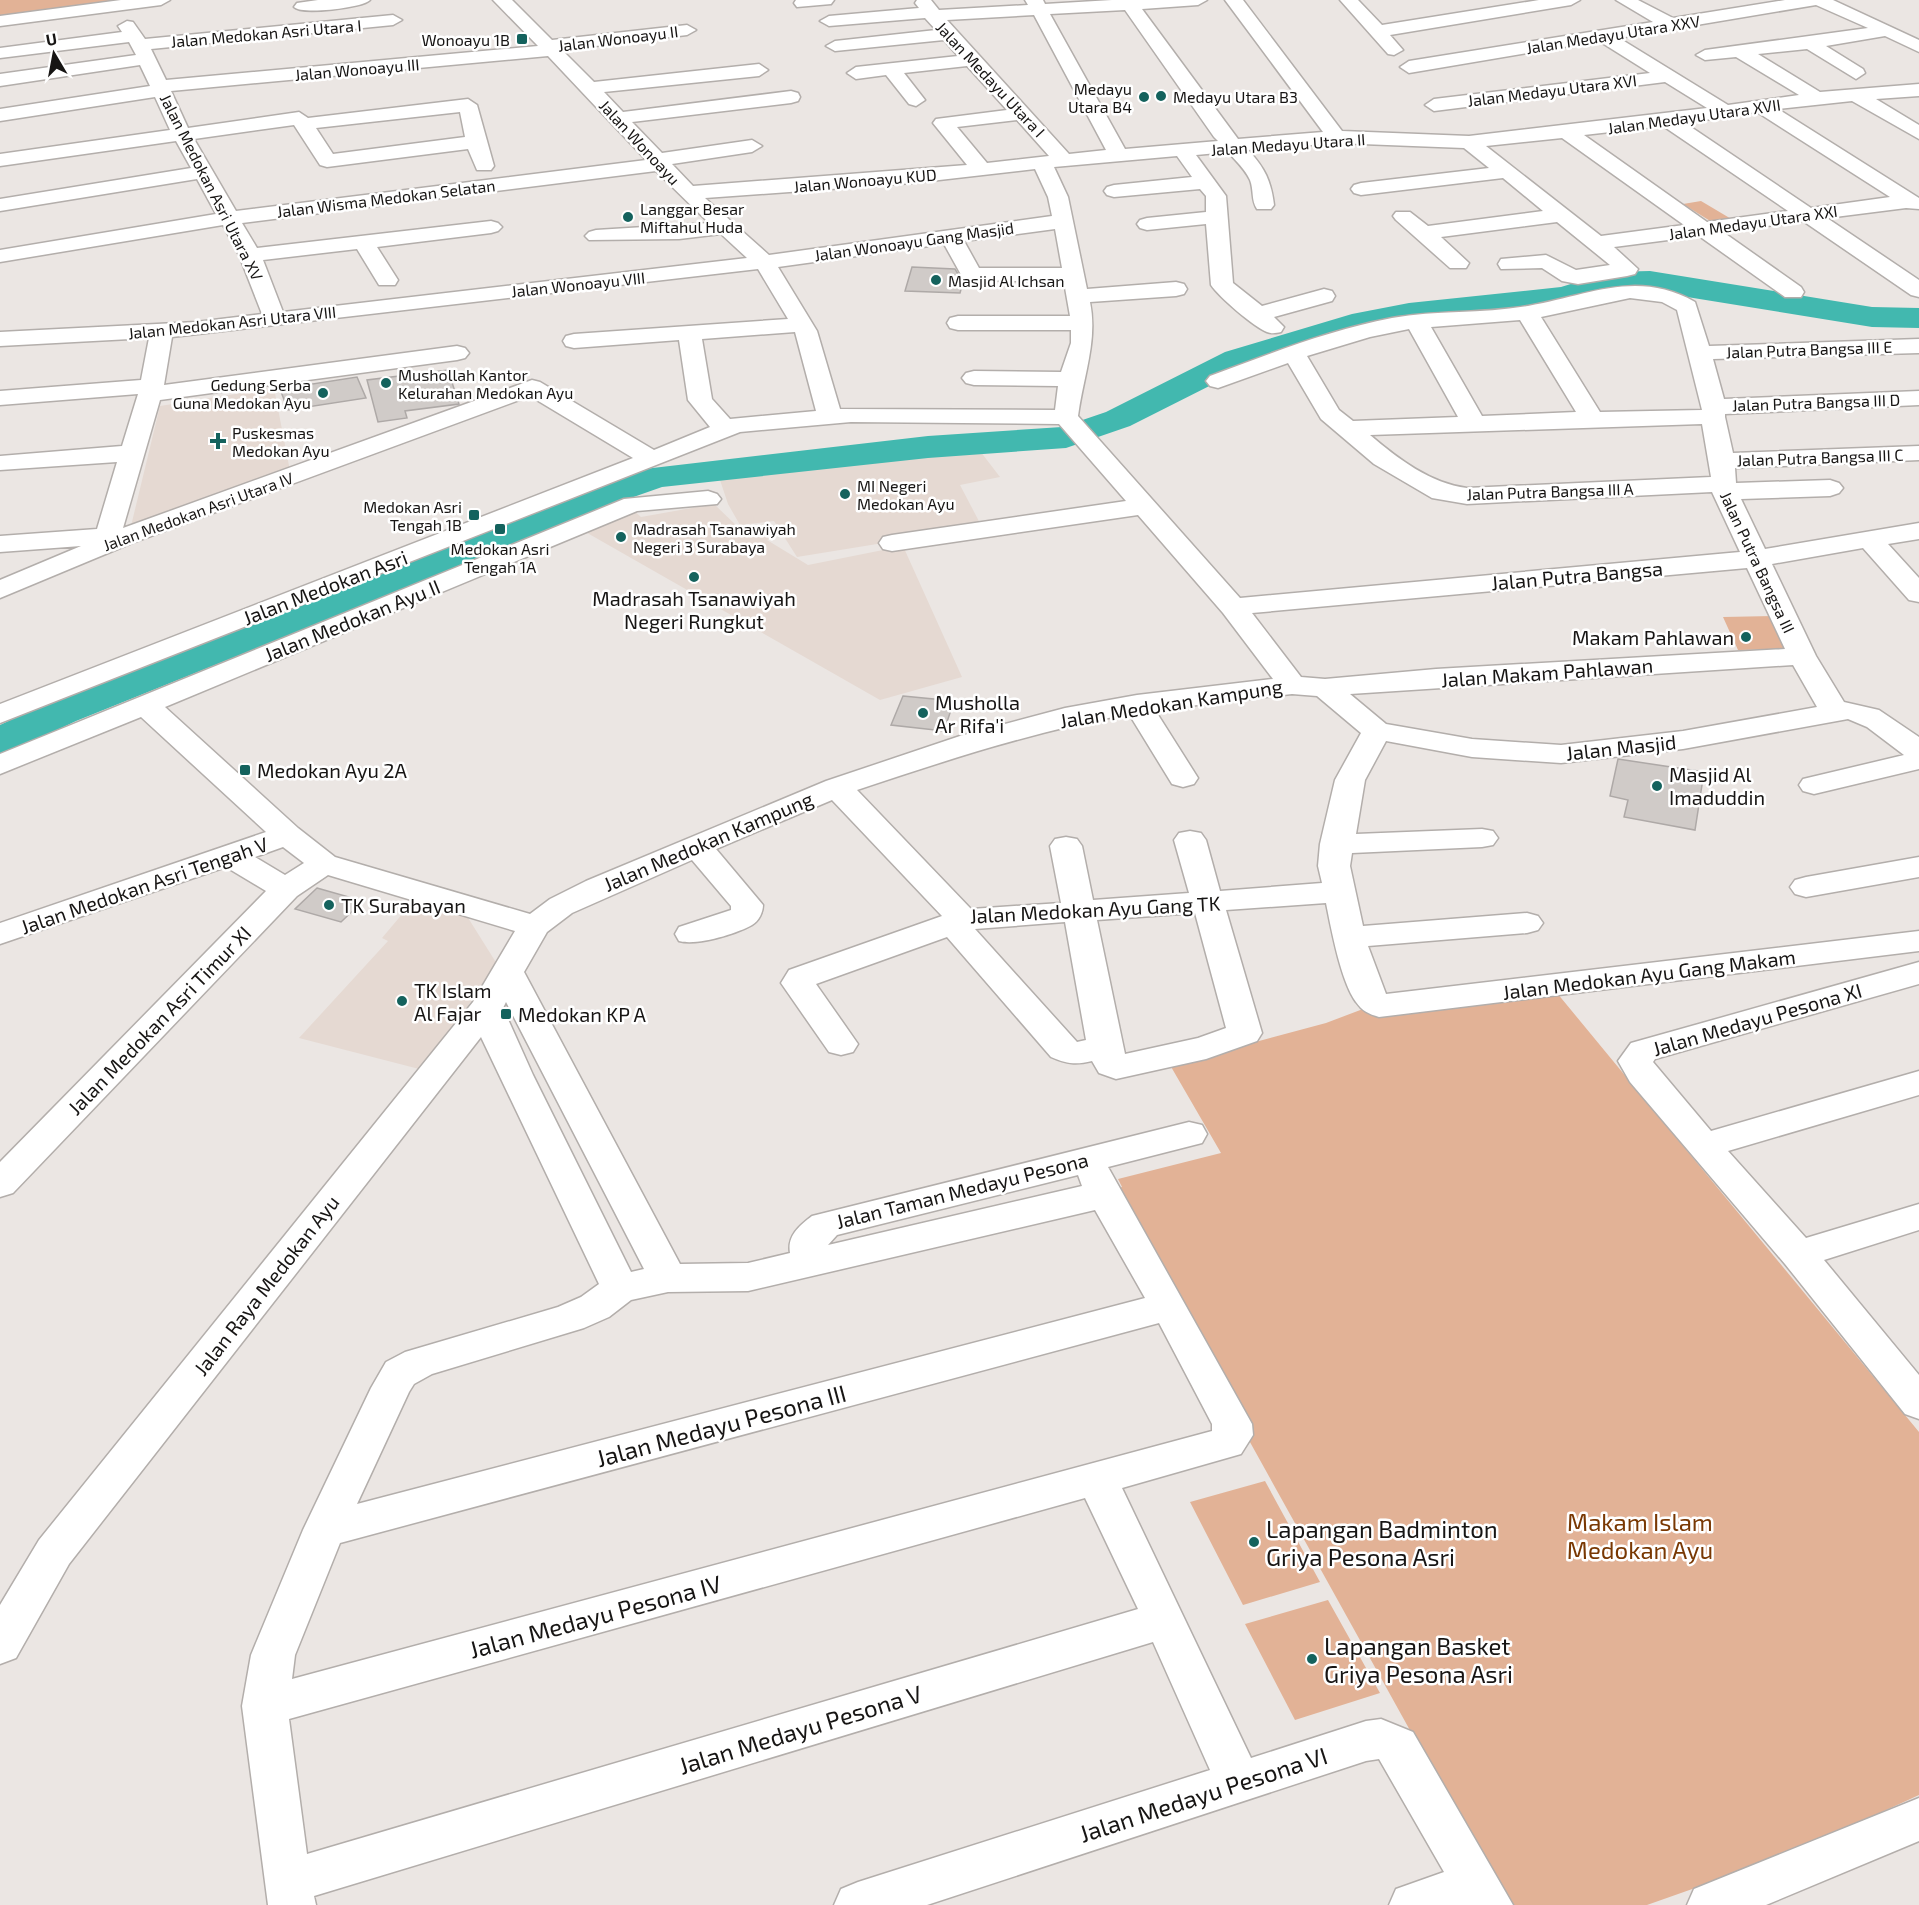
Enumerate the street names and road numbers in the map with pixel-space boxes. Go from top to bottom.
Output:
street label: Jalan Medayu Utara XXV [1525,11,1702,57]
street label: Jalan Medokan Asri Utara I [170,15,362,51]
street label: Jalan Medayu Utara I [933,17,1049,141]
street label: Jalan Wonoayu II [557,21,679,55]
street label: Jalan Wonoayu III [294,54,420,84]
street label: Jalan Medayu Utara XVI [1466,70,1638,110]
street label: Jalan Medokan Asri Utara XV [157,91,268,284]
street label: Jalan Medayu Utara XVII [1606,94,1782,138]
street label: Jalan Wonoayu [596,96,684,188]
street label: Jalan Medayu Utara II [1210,129,1366,159]
street label: Jalan Wonoayu KUD [793,164,937,196]
street label: Jalan Wisma Medokan Selatan [276,175,496,221]
street label: Jalan Medayu Utara XXI [1667,201,1839,243]
street label: Jalan Wonoayu Gang Masjid [813,218,1015,265]
street label: Jalan Wonoayu VIII [510,268,646,300]
street label: Jalan Medokan Asri Utara VIII [127,302,337,342]
street label: Jalan Putra Bangsa III E [1725,337,1893,361]
street label: Jalan Putra Bangsa III D [1732,390,1900,414]
street label: Jalan Putra Bangsa III C [1736,445,1904,469]
street label: Jalan Medokan Asri Utara IV [100,468,296,554]
street label: Jalan Putra Bangsa III A [1466,479,1634,503]
street label: Jalan Putra Bangsa III [1717,488,1799,636]
street label: Jalan Medokan Asri [239,545,411,629]
street label: Jalan Putra Bangsa [1490,556,1664,594]
street label: Jalan Medokan Ayu II [261,574,443,666]
street label: Jalan Makam Pahlawan [1440,653,1654,691]
street label: Jalan Medokan Kampung [1058,674,1284,732]
street label: Jalan Masjid [1565,729,1677,765]
street label: Jalan Medokan Kampung [600,786,816,896]
street label: Jalan Medokan Asri Tengah V [17,831,271,939]
street label: Jalan Medokan Ayu Gang TK [969,890,1221,928]
street label: Jalan Medokan Asri Timur XI [62,921,256,1119]
street label: Jalan Medokan Ayu Gang Makam [1501,944,1797,1004]
street label: Jalan Medayu Pesona XI [1650,978,1864,1060]
street label: Jalan Taman Medayu Pesona [833,1147,1091,1233]
street label: Jalan Raya Medokan Ayu [188,1190,344,1380]
street label: Jalan Medayu Pesona III [593,1378,849,1472]
street label: Jalan Medayu Pesona IV [466,1568,725,1664]
street label: Jalan Medayu Pesona V [675,1678,925,1780]
street label: Jalan Medayu Pesona VI [1075,1740,1331,1848]

